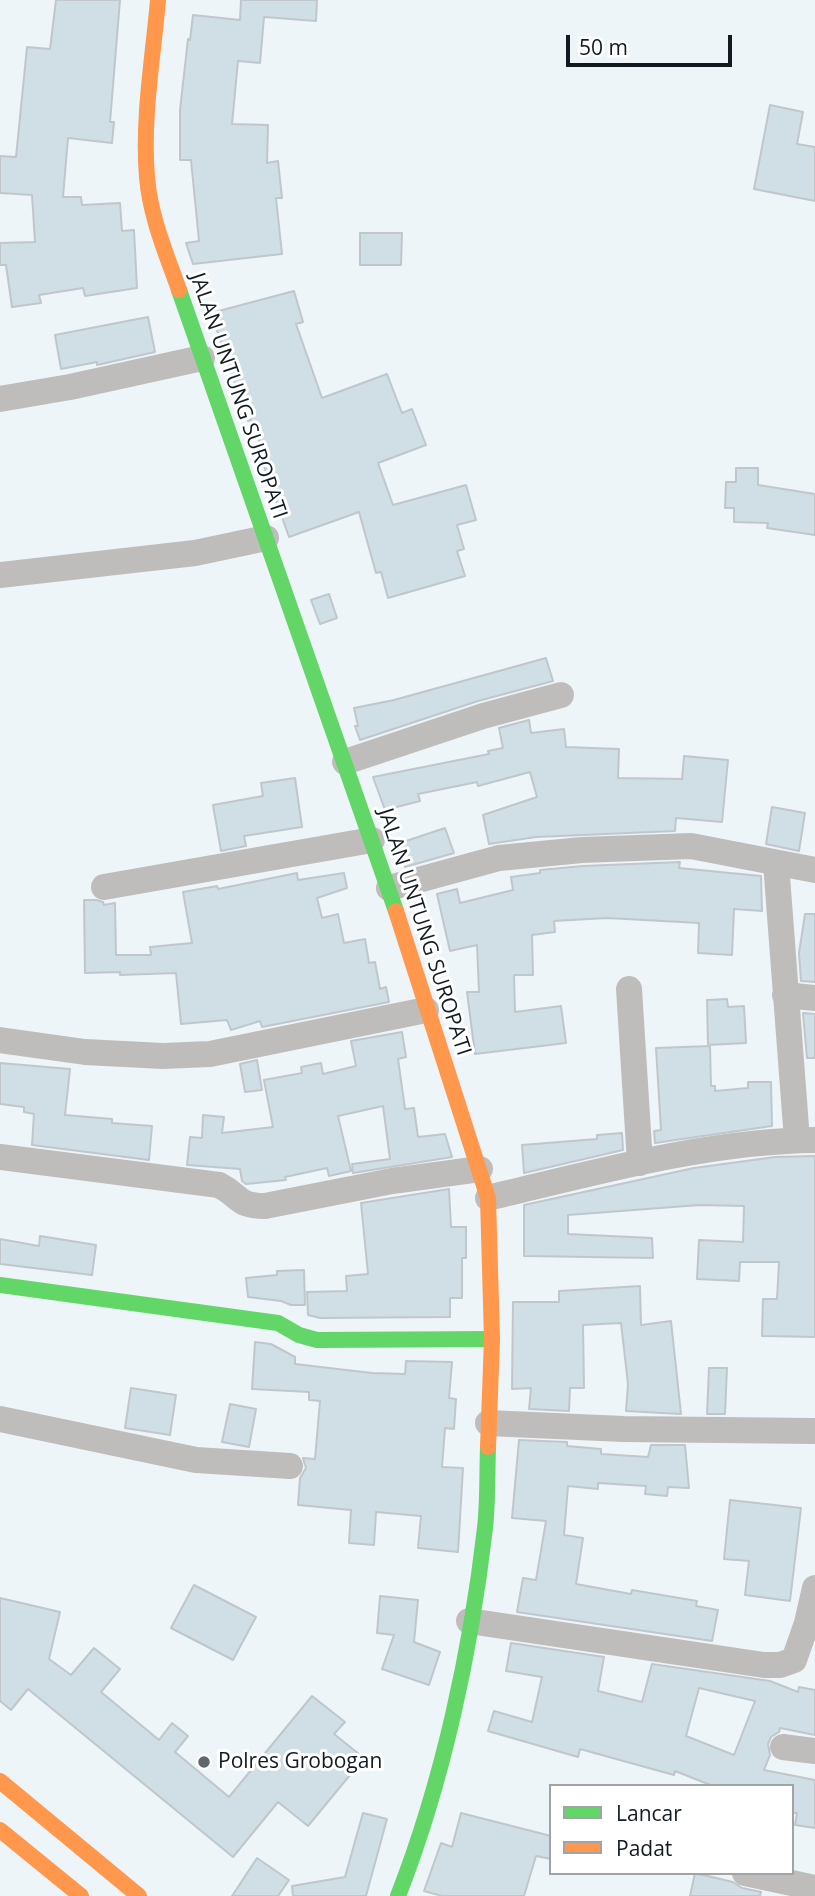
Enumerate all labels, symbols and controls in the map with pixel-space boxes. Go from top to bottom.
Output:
scale bar [570,21,736,65]
text: 50 m [579,33,628,61]
street label: JALAN UNTUNG SUROPATI [184,270,292,522]
street label: JALAN UNTUNG SUROPATI [372,805,476,1059]
place label: Polres Grobogan [218,1749,382,1775]
marker: Polres Grobogan [196,1754,212,1770]
legend [549,1784,794,1875]
text: Lancar [616,1799,682,1827]
text: Padat [616,1834,672,1862]

